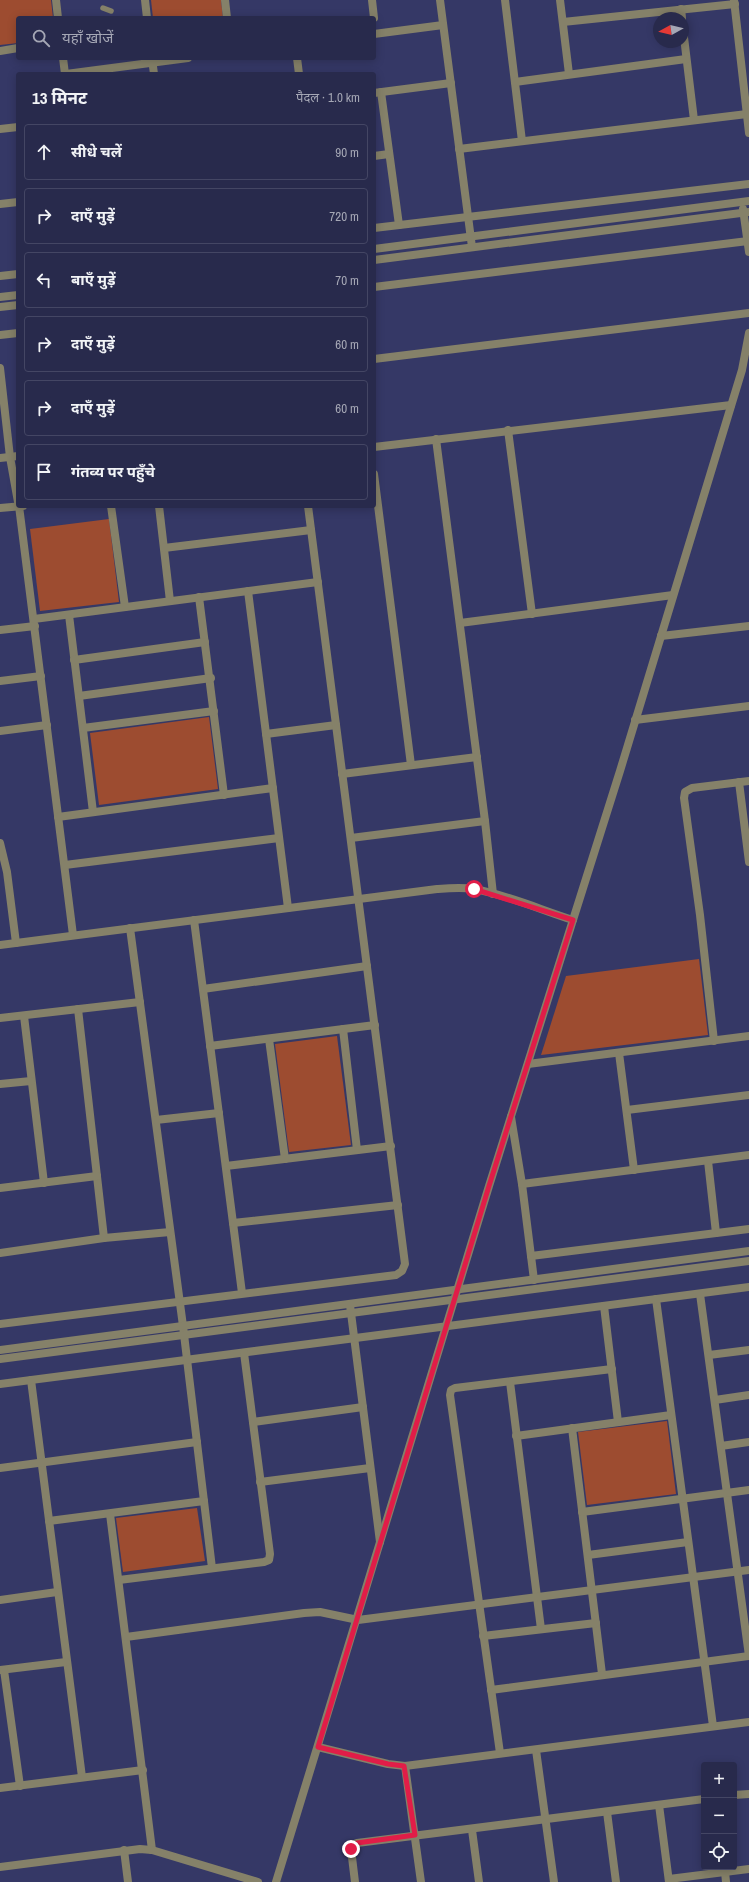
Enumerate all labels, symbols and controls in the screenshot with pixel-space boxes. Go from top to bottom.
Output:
north arrow [653,12,689,48]
search box [16,16,376,60]
icon: search [30,27,52,49]
text: यहाँ खोजें [62,27,113,48]
text: 13 मिनट [32,86,87,109]
text: पैदल · 1.0 km [296,89,360,106]
icon: ahead [33,141,55,163]
text: सीधे चलें [71,141,122,162]
text: 90 m [335,144,359,161]
icon: right [33,205,55,227]
text: दाएँ मुड़ें [71,205,115,226]
text: 720 m [329,208,359,225]
icon: left [33,269,55,291]
text: बाएँ मुड़ें [71,269,116,290]
text: 70 m [335,272,359,289]
icon: right [33,333,55,355]
text: दाएँ मुड़ें [71,333,115,354]
text: 60 m [335,336,359,353]
icon: right [33,397,55,419]
text: दाएँ मुड़ें [71,397,115,418]
text: 60 m [335,400,359,417]
icon: arrive [33,461,55,483]
text: गंतव्य पर पहुँचे [71,461,155,482]
route start [465,880,483,898]
map controls [701,1762,737,1870]
button: + [701,1762,737,1798]
button: − [701,1798,737,1834]
button: locate [701,1834,737,1870]
route end [342,1840,360,1858]

